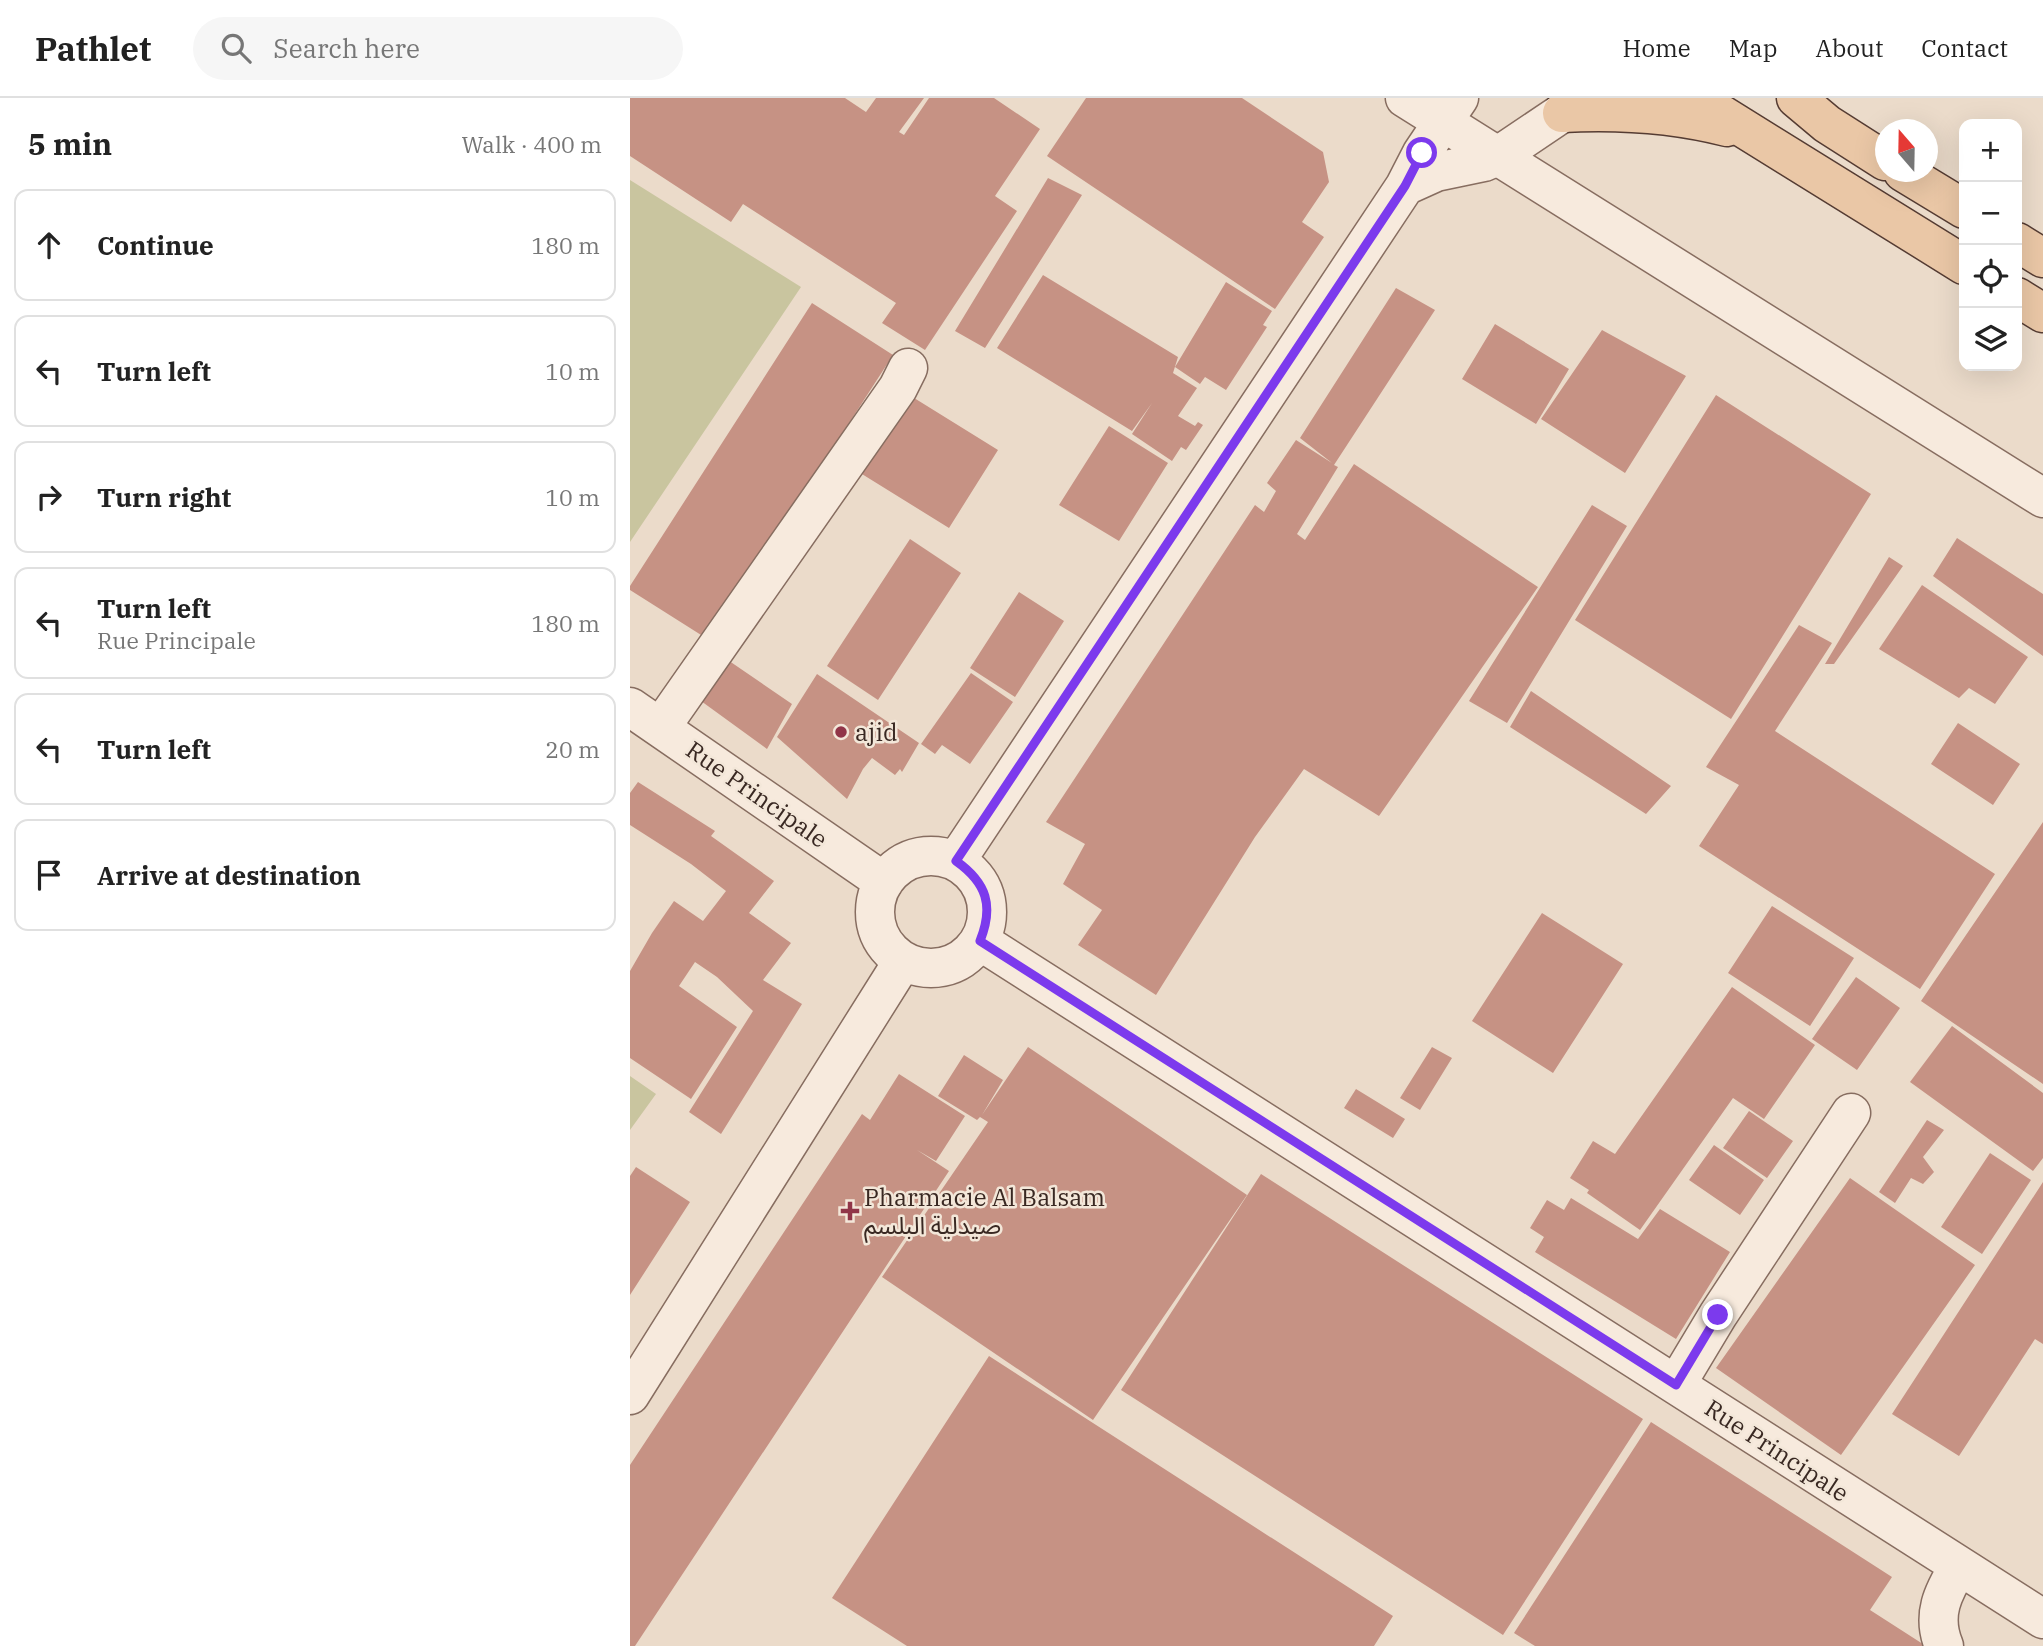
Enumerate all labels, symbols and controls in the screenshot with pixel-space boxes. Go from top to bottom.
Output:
search box [193,17,683,80]
text: Pathlet [35,27,151,70]
icon: search [217,29,255,67]
text: Search here [273,31,420,65]
text: Home [1623,32,1691,64]
text: Map [1729,32,1777,64]
text: About [1815,32,1883,64]
text: Contact [1921,32,2008,64]
north arrow [1875,119,1938,182]
map controls [1959,119,2022,371]
button: + [1959,119,2022,182]
text: 5 min [28,124,112,163]
text: Walk · 400 m [461,129,602,159]
route start [1406,137,1437,168]
button: − [1959,182,2022,245]
icon: ahead [30,226,68,264]
text: Continue [97,228,214,262]
text: 180 m [531,230,600,260]
button: locate [1959,245,2022,308]
button: layers [1959,308,2022,371]
icon: left [30,352,68,390]
text: Turn left [97,354,211,388]
text: 10 m [545,356,600,386]
icon: right [30,478,68,516]
text: Turn right [97,480,231,514]
text: 10 m [545,482,600,512]
text: Turn left [97,591,211,625]
icon: left [30,604,68,642]
text: 180 m [531,608,600,638]
text: Rue Principale [97,625,256,655]
place label: ajid [855,716,898,748]
marker: ajid [833,724,849,740]
icon: left [30,730,68,768]
text: Turn left [97,732,211,766]
street label: Rue Principale [680,733,834,855]
text: 20 m [545,734,600,764]
icon: arrive [30,856,68,894]
text: Arrive at destination [97,858,361,892]
place label: Pharmacie Al Balsam صيدلية البلسم [864,1181,1105,1243]
marker: Pharmacie Al Balsam صيدلية البلسم [842,1203,858,1219]
route end [1702,1299,1733,1330]
street label: Rue Principale [1699,1391,1855,1509]

